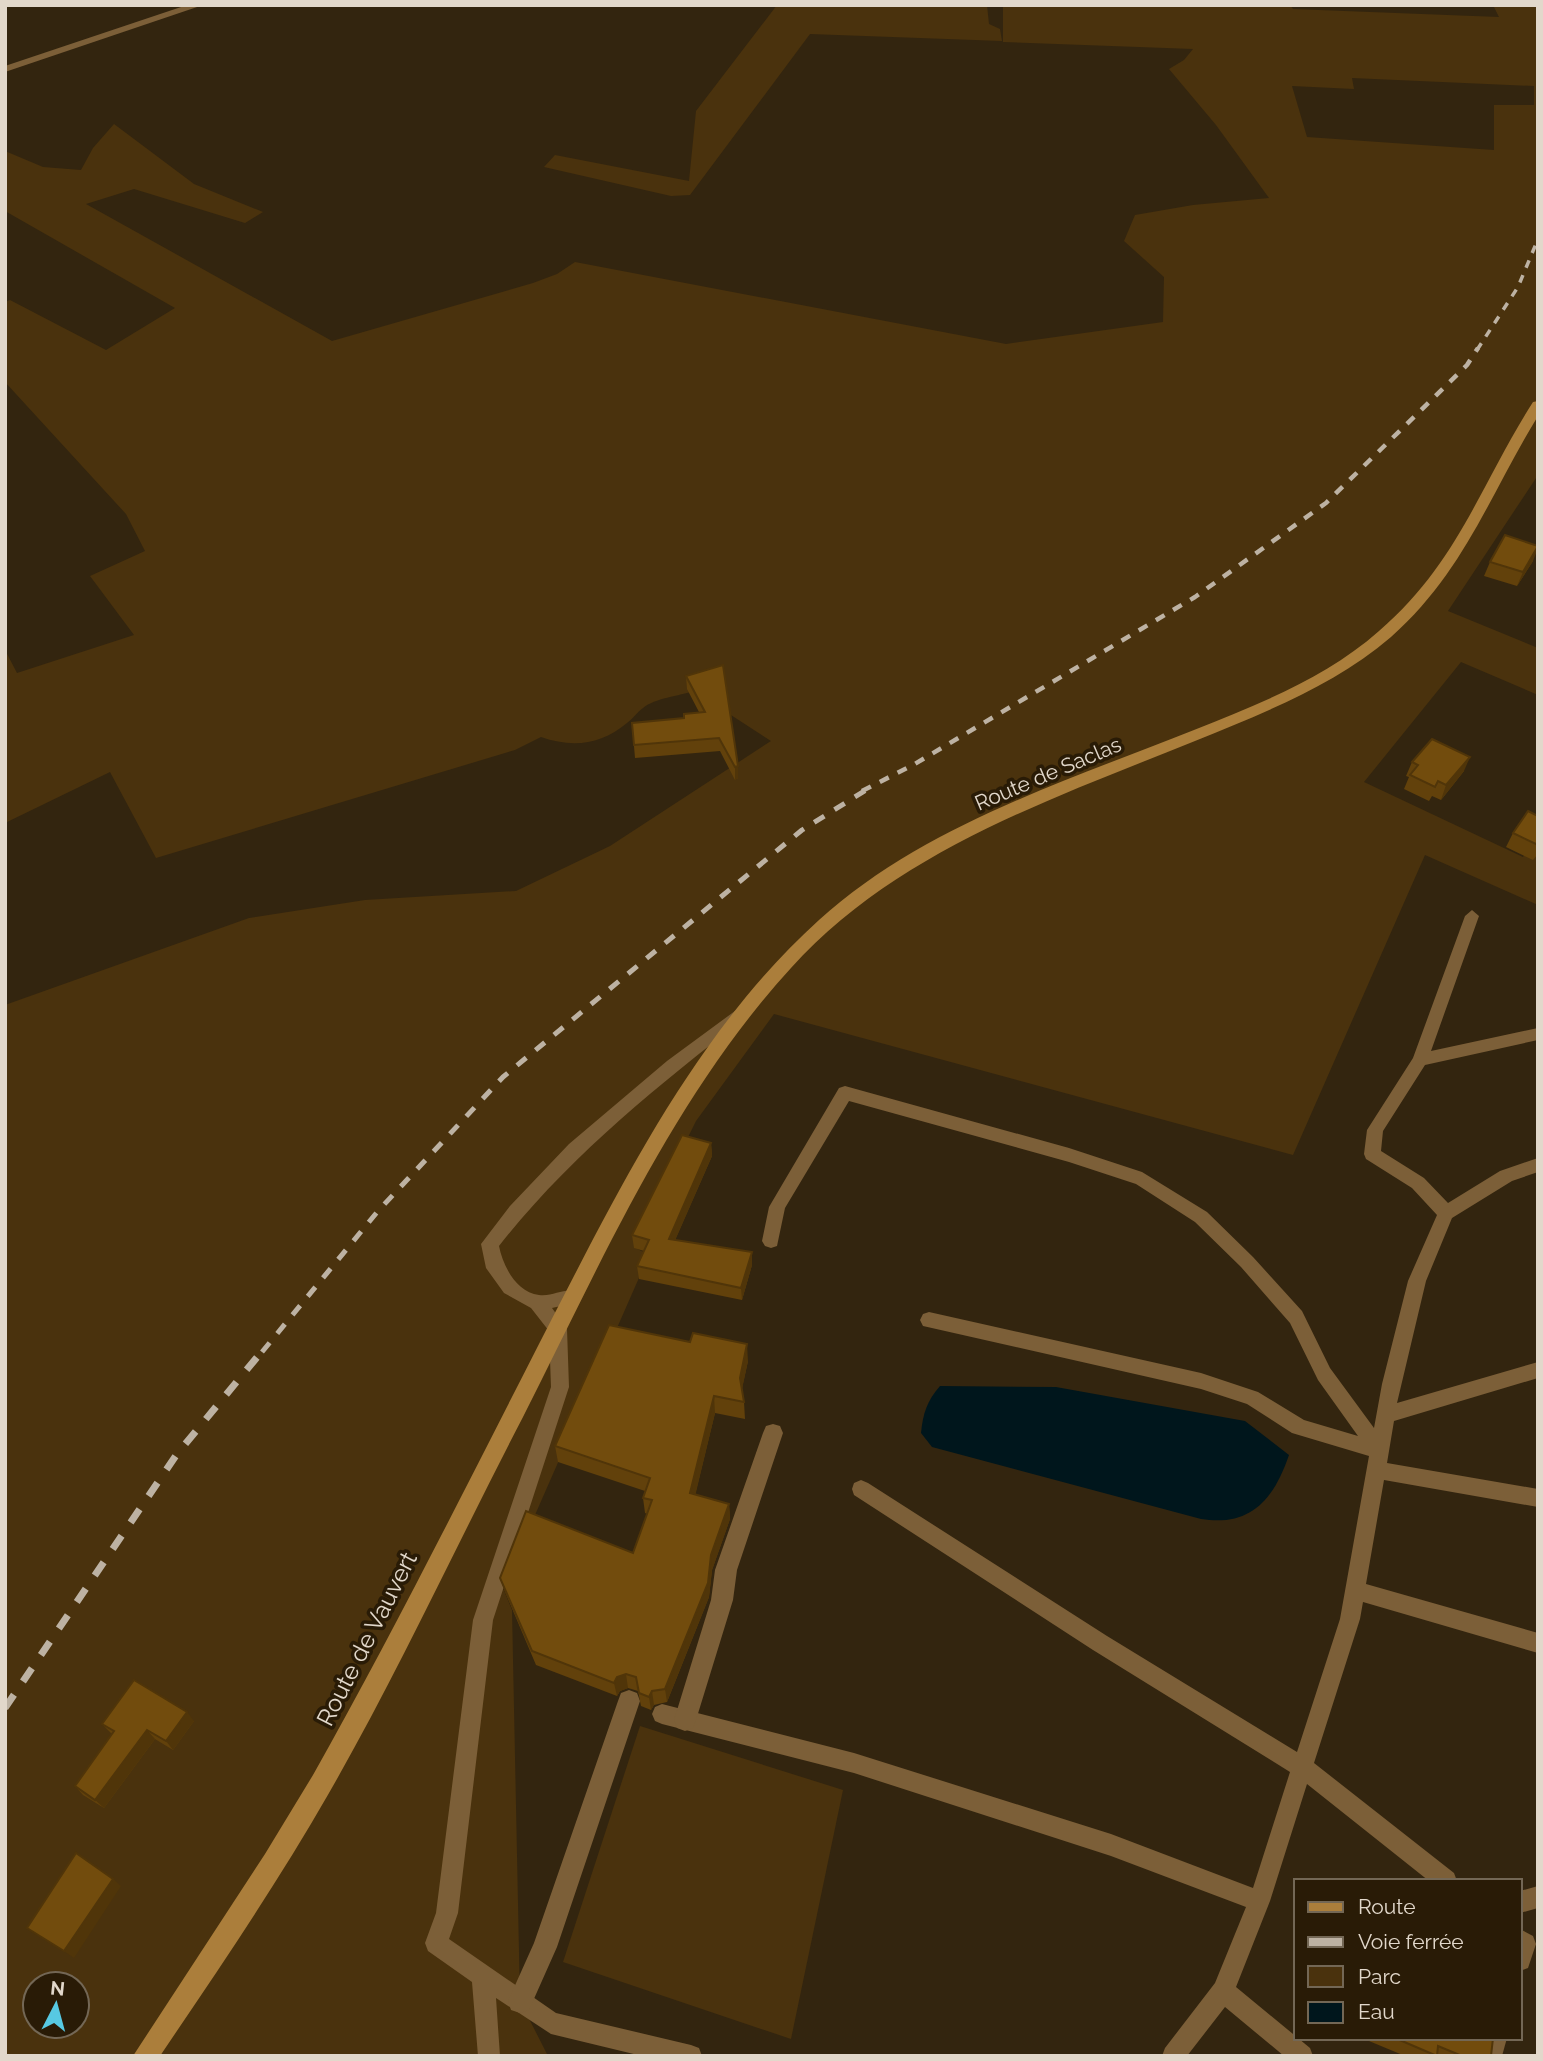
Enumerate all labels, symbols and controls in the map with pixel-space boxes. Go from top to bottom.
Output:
street label: Route de Saclas [971,731,1125,816]
street label: Route de Vauvert [310,1547,423,1731]
legend [1294,1879,1522,2040]
text: Route [1358,1894,1416,1919]
text: Voie ferrée [1358,1929,1464,1954]
text: Parc [1358,1964,1401,1989]
north arrow [21,1970,91,2040]
text: N [49,1976,66,2000]
text: Eau [1358,1999,1395,2024]

